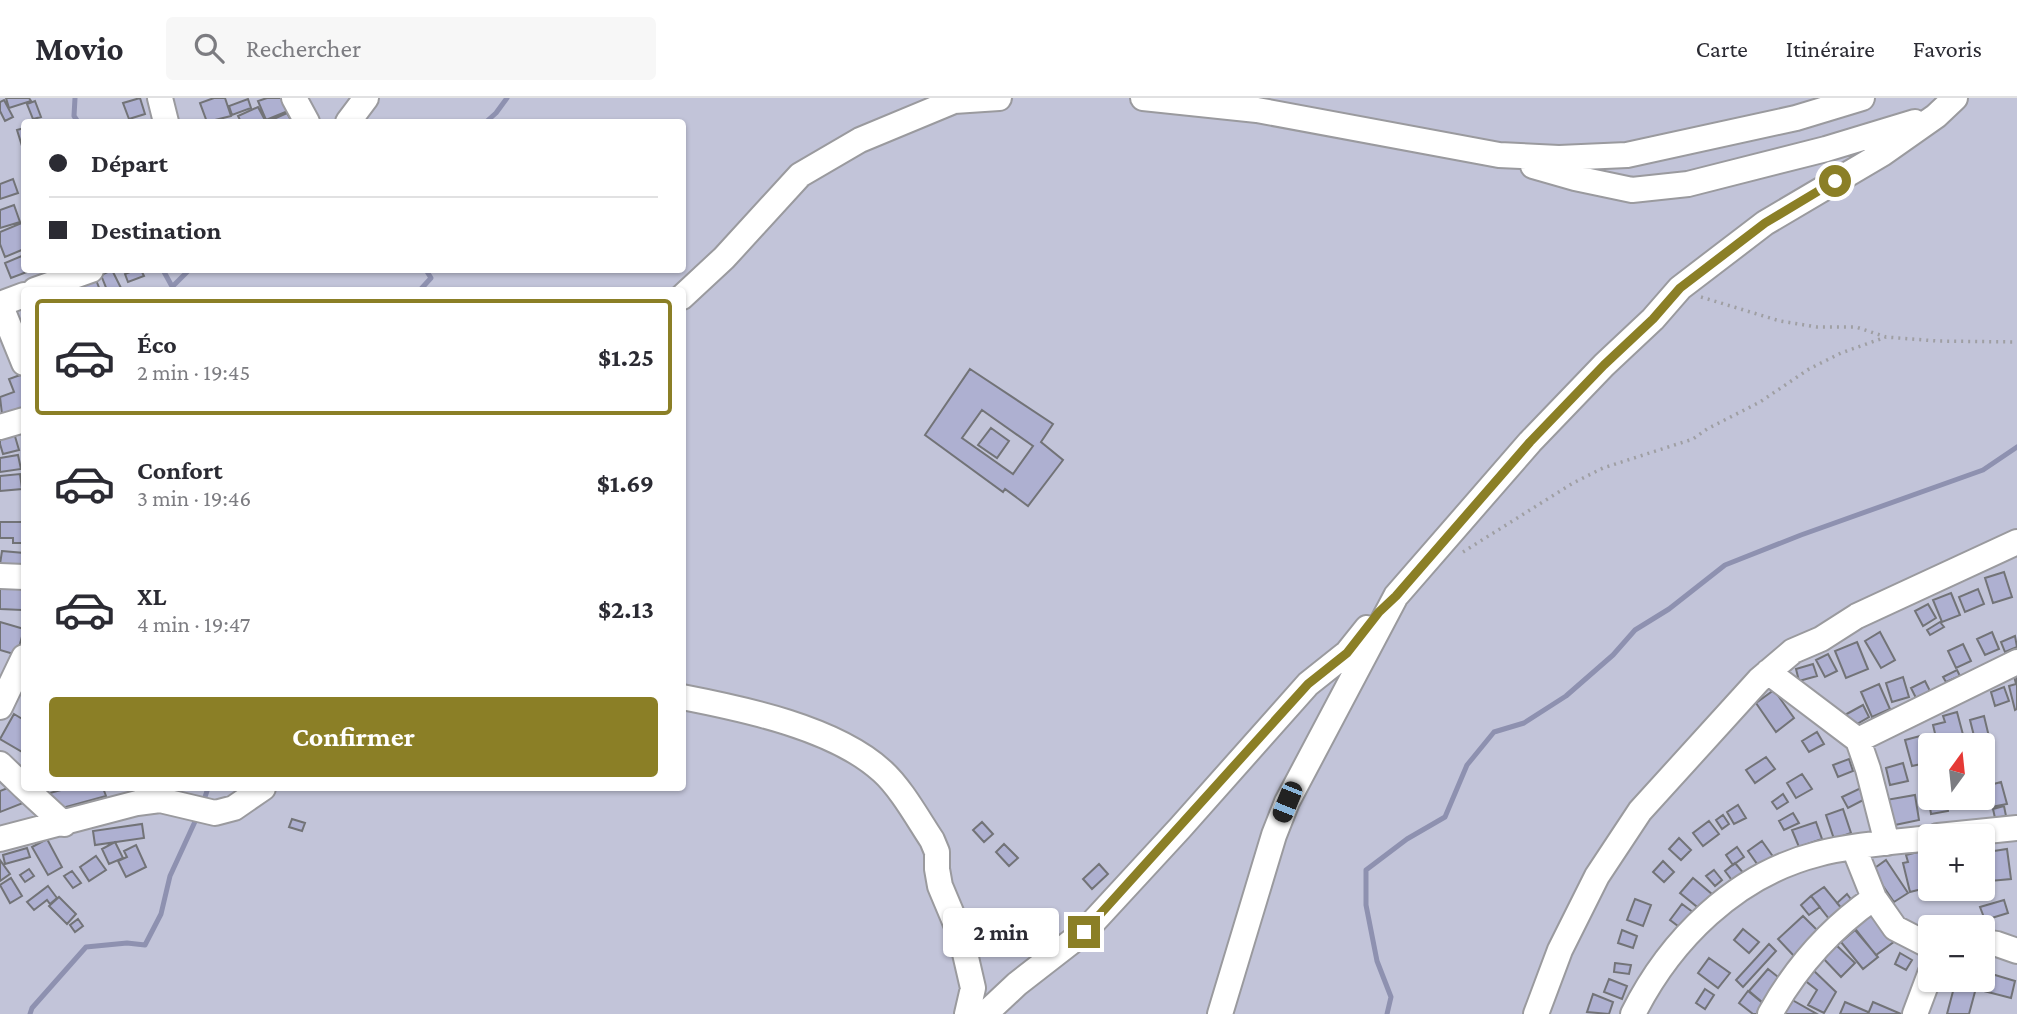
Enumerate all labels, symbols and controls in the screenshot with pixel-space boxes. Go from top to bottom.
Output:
search box [166,17,656,80]
icon: search [190,29,228,67]
text: Movio [35,30,124,67]
text: Rechercher [246,34,361,63]
text: Carte [1696,35,1748,62]
text: Itinéraire [1786,35,1875,62]
text: Favoris [1913,35,1982,62]
text: Départ [91,149,168,178]
route start [1819,165,1851,197]
text: Destination [91,216,222,245]
icon: car [53,326,116,389]
text: Éco [137,330,177,359]
text: $1.25 [598,343,654,372]
text: 2 min · 19:45 [137,359,250,385]
icon: car [53,452,116,515]
text: Confort [137,456,223,485]
text: $1.69 [597,469,654,498]
text: 3 min · 19:46 [137,485,251,511]
icon: car [53,578,116,641]
text: XL [137,582,166,611]
text: $2.13 [598,595,654,624]
text: 4 min · 19:47 [137,611,250,637]
button: Confirmer [49,697,658,777]
north arrow [1918,733,1995,810]
map controls [1918,733,1995,992]
car [1270,779,1305,825]
button: + [1918,824,1995,901]
callout: 2 min [944,908,1060,956]
button: − [1918,915,1995,992]
route end [1068,916,1100,948]
text: 2 min [973,919,1029,945]

